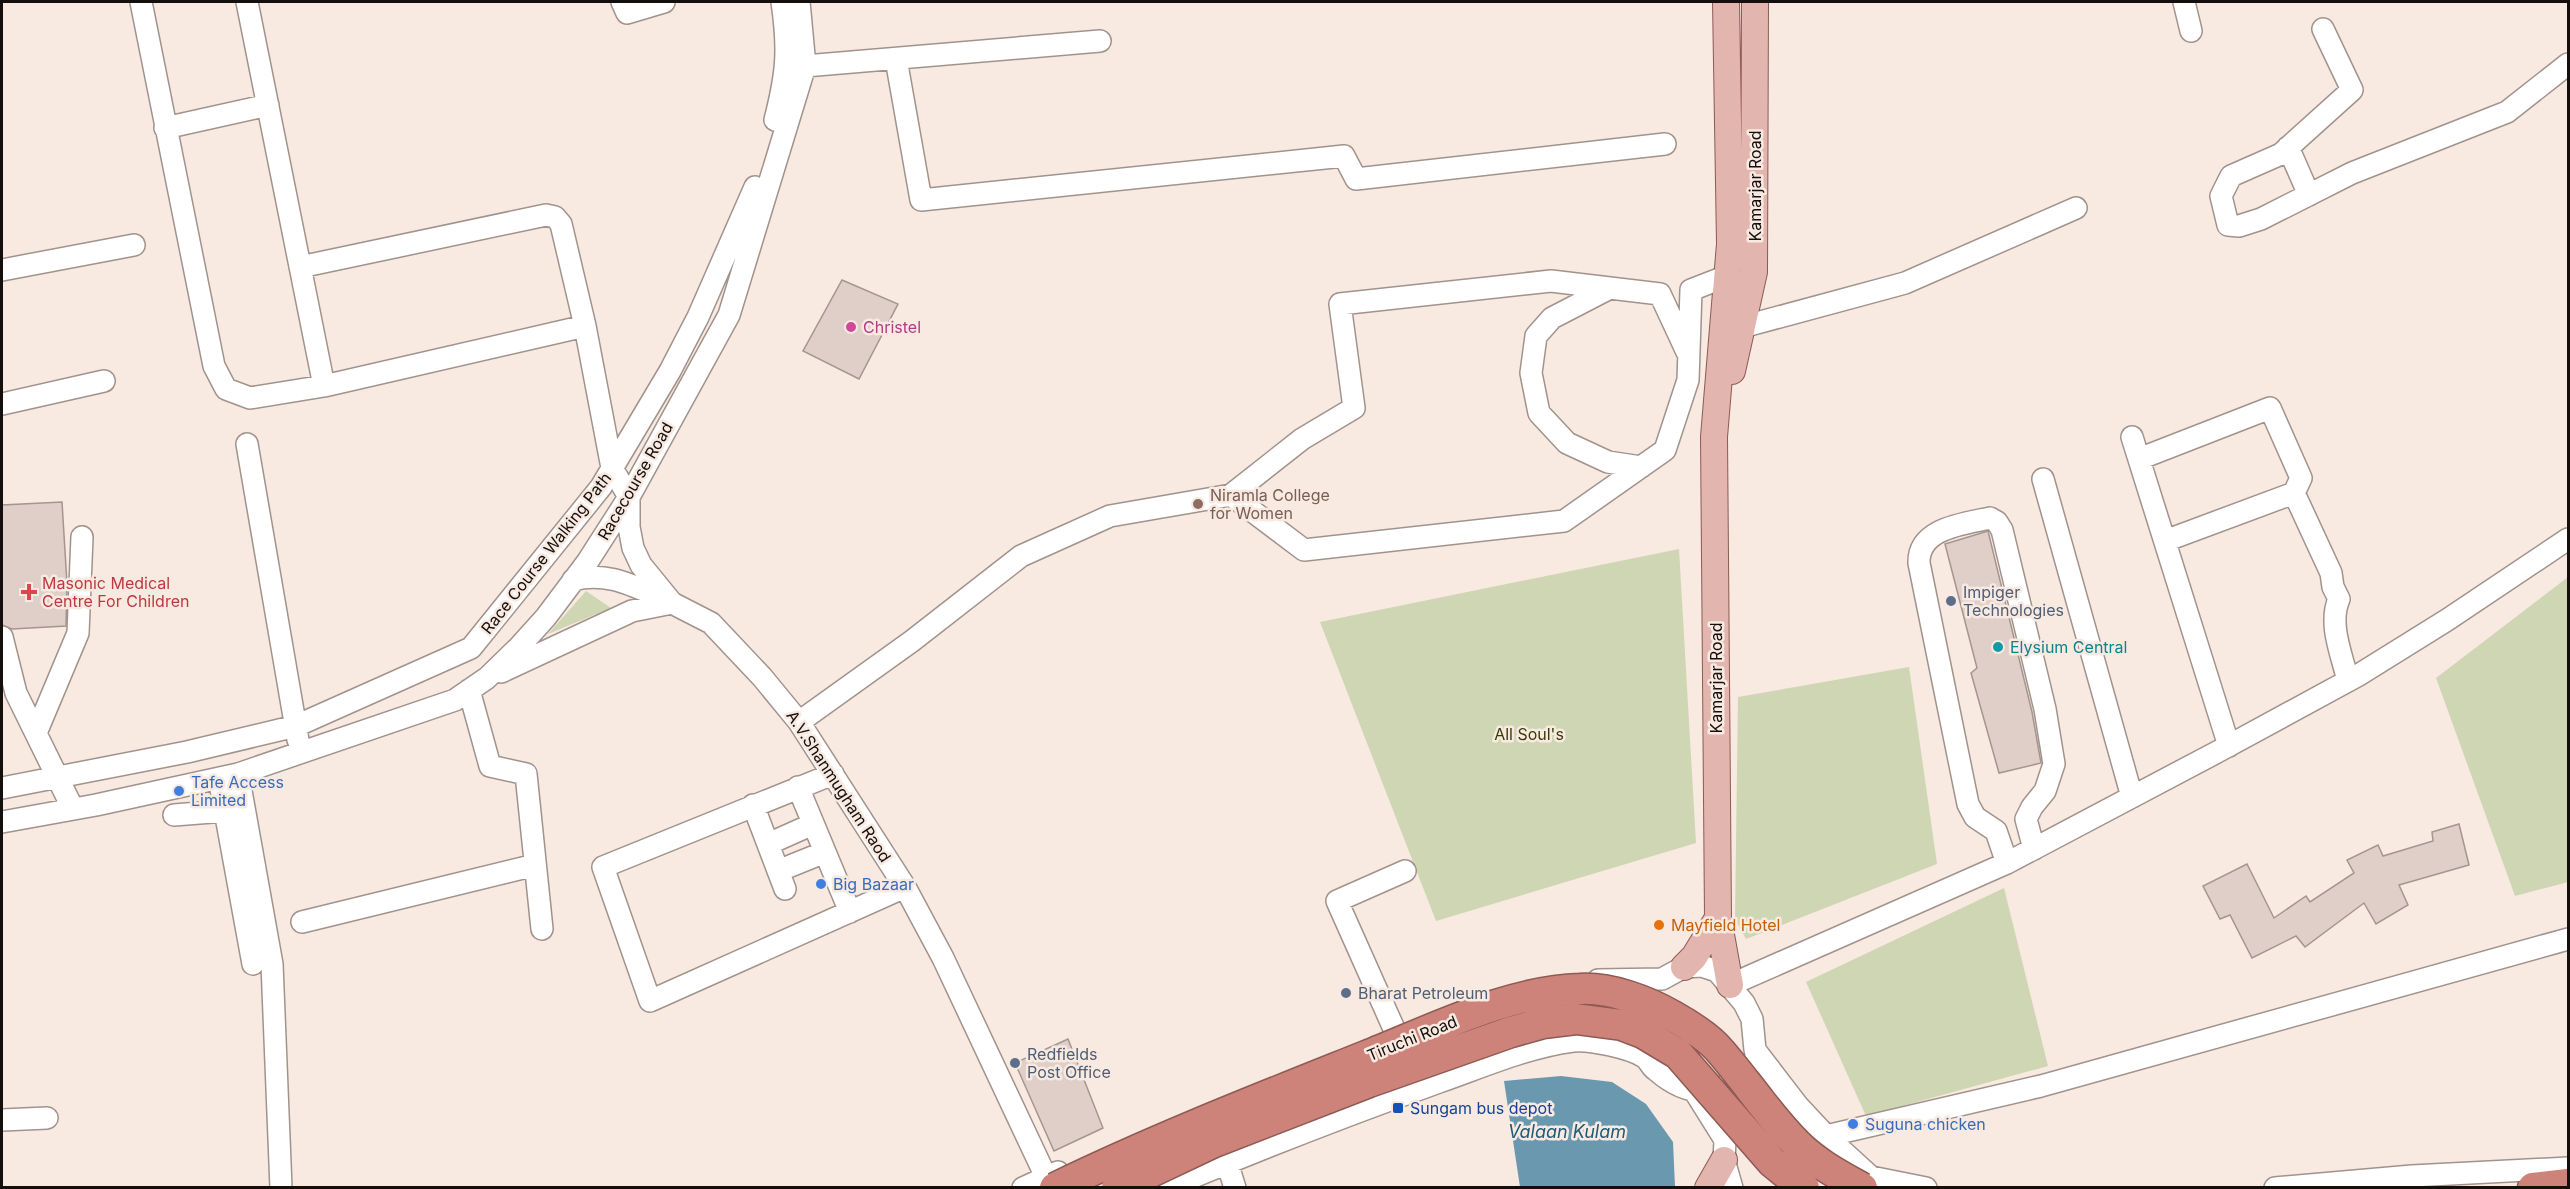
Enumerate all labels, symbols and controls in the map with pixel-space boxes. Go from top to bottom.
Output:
street label: Kamarjar Road [1745,131,1765,241]
place label: Christel [863,317,921,337]
marker: Christel [844,320,858,334]
street label: Racecourse Road [593,419,677,543]
street label: Race Course Walking Path [477,468,615,638]
place label: Niramla College for Women [1210,485,1330,523]
marker: Niramla College for Women [1191,497,1205,511]
place label: Masonic Medical Centre For Children [42,573,189,611]
place label: Impiger Technologies [1963,582,2064,620]
marker: Masonic Medical Centre For Children [20,583,38,601]
marker: Impiger Technologies [1944,594,1958,608]
street label: Kamarjar Road [1706,623,1726,733]
place label: Elysium Central [2010,637,2127,657]
marker: Elysium Central [1991,640,2005,654]
street label: A.V.Shanmugham Raod [782,706,896,866]
park label: All Soul's [1494,724,1564,744]
place label: Tafe Access Limited [191,772,284,810]
marker: Tafe Access Limited [172,784,186,798]
place label: Big Bazaar [833,874,914,894]
marker: Big Bazaar [814,877,828,891]
place label: Mayfield Hotel [1671,915,1781,935]
marker: Mayfield Hotel [1652,918,1666,932]
place label: Bharat Petroleum [1358,983,1488,1003]
marker: Bharat Petroleum [1339,986,1353,1000]
street label: Tiruchi Road [1364,1011,1460,1065]
place label: Redfields Post Office [1027,1044,1111,1082]
marker: Redfields Post Office [1008,1056,1022,1070]
place label: Sungam bus depot [1410,1098,1552,1118]
marker: Sungam bus depot [1391,1101,1405,1115]
place label: Suguna chicken [1865,1114,1986,1134]
marker: Suguna chicken [1846,1117,1860,1131]
water label: Valaan Kulam [1508,1121,1626,1142]

